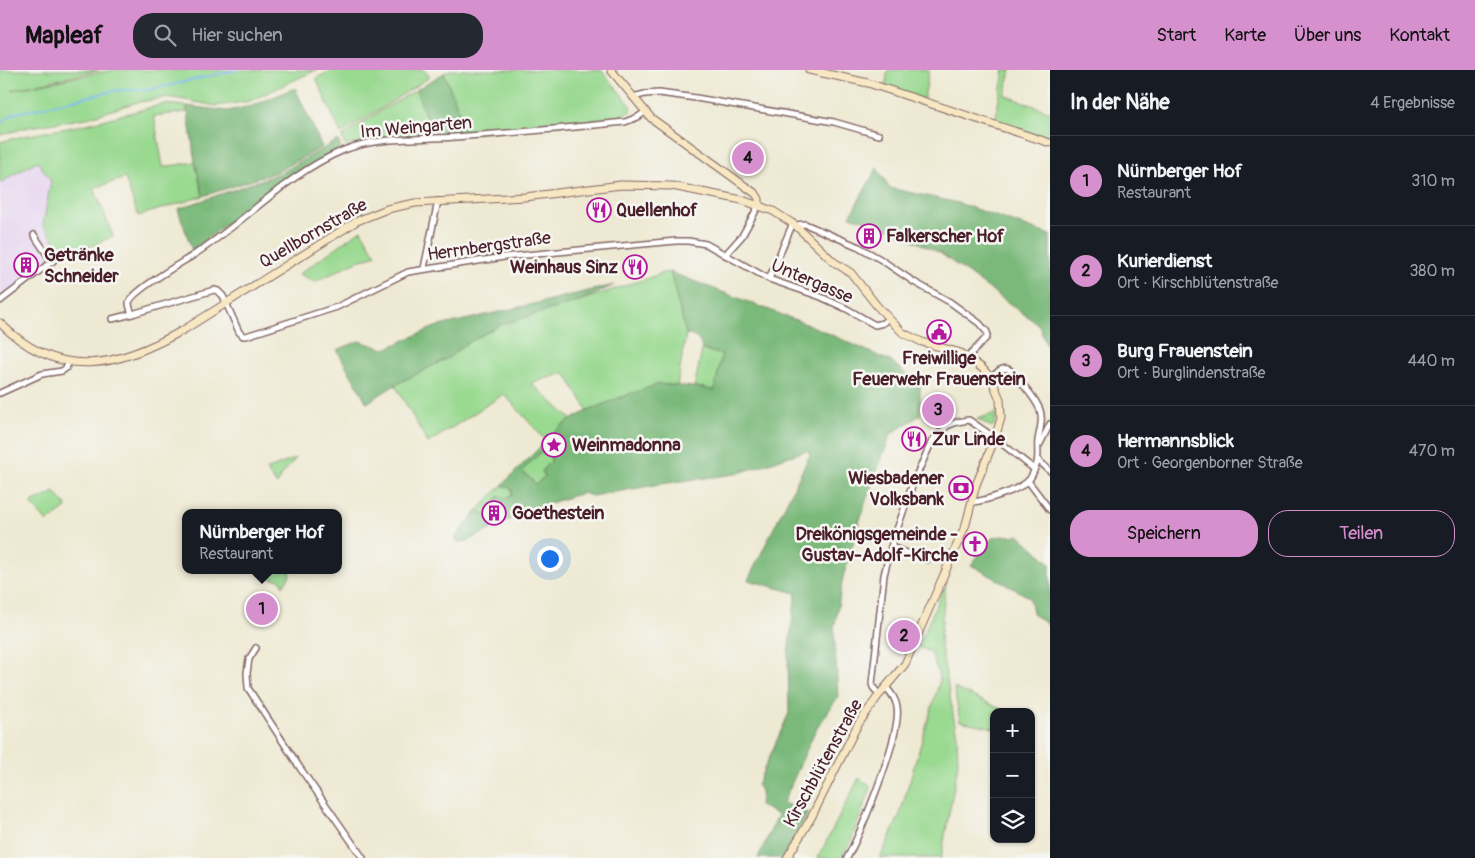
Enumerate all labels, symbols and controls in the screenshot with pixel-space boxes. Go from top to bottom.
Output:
search box [133,13,483,58]
text: Mapleaf [25,21,103,50]
icon: search [151,21,179,49]
text: Hier suchen [191,23,283,47]
text: Start [1156,24,1196,47]
text: Karte [1224,24,1266,47]
text: Über uns [1294,24,1361,47]
text: Kontakt [1389,24,1450,47]
text: In der Nähe [1070,89,1170,116]
text: 4 Ergebnisse [1370,93,1455,113]
street label: Im Weingarten [359,111,473,144]
pin: 4 [732,139,764,177]
text: Nürnberger Hof [1117,159,1242,183]
text: 1 [1083,171,1089,191]
text: 310 m [1411,171,1455,191]
text: Restaurant [1117,183,1191,203]
street label: Quellbornstraße [255,193,372,274]
restaurant icon: Quellenhof [586,197,612,223]
place label: Quellenhof [616,199,698,222]
building icon: Falkerscher Hof [856,223,882,249]
place label: Falkerscher Hof [886,225,1005,248]
street label: Herrnbergstraße [426,226,552,267]
place label: Getränke Schneider [44,244,119,288]
text: Kurierdienst [1117,249,1212,273]
building icon: Getränke Schneider [13,252,39,278]
restaurant icon: Weinhaus Sinz [622,254,648,280]
street label: Untergasse [767,254,856,309]
place label: Weinhaus Sinz [510,256,619,279]
text: 2 [1082,261,1090,281]
text: 380 m [1409,261,1455,281]
text: Ort · Kirschblütenstraße [1117,273,1279,293]
public building icon: Freiwillige Feuerwehr Frauenstein [926,319,952,345]
text: Burg Frauenstein [1117,339,1253,363]
place label: Freiwillige Feuerwehr Frauenstein [852,347,1026,391]
text: 3 [1082,351,1090,371]
text: 440 m [1408,351,1455,371]
text: Ort · Burglindenstraße [1117,363,1266,383]
pin: 3 [922,391,954,429]
restaurant icon: Zur Linde [901,426,927,452]
place label: Zur Linde [932,428,1006,451]
text: Hermannsblick [1117,429,1234,453]
place icon: Weinmadonna [541,432,567,458]
place label: Weinmadonna [572,434,681,457]
text: 4 [1081,441,1091,461]
text: 470 m [1409,441,1455,461]
text: Ort · Georgenborner Straße [1117,453,1303,473]
place label: Wiesbadener Volksbank [848,467,945,511]
bank icon: Wiesbadener Volksbank [948,475,974,501]
building icon: Goethestein [481,500,507,526]
place label: Goethestein [512,502,604,525]
popup [182,509,342,574]
button: Speichern [1070,510,1258,557]
button: Teilen [1268,510,1455,557]
text: Nürnberger Hof [199,520,325,544]
place label: Dreikönigsgemeinde - Gustav-Adolf-Kirche [795,523,959,567]
church icon: Dreikönigsgemeinde - Gustav-Adolf-Kirche [962,531,988,557]
text: Restaurant [199,544,273,564]
your location [537,546,563,572]
pin: 1 [246,590,278,628]
pin: 2 [888,617,920,655]
street label: Kirschblütenstraße [779,695,868,831]
map controls [990,708,1035,843]
button: + [990,708,1035,753]
button: − [990,753,1035,798]
button: layers [990,798,1035,843]

